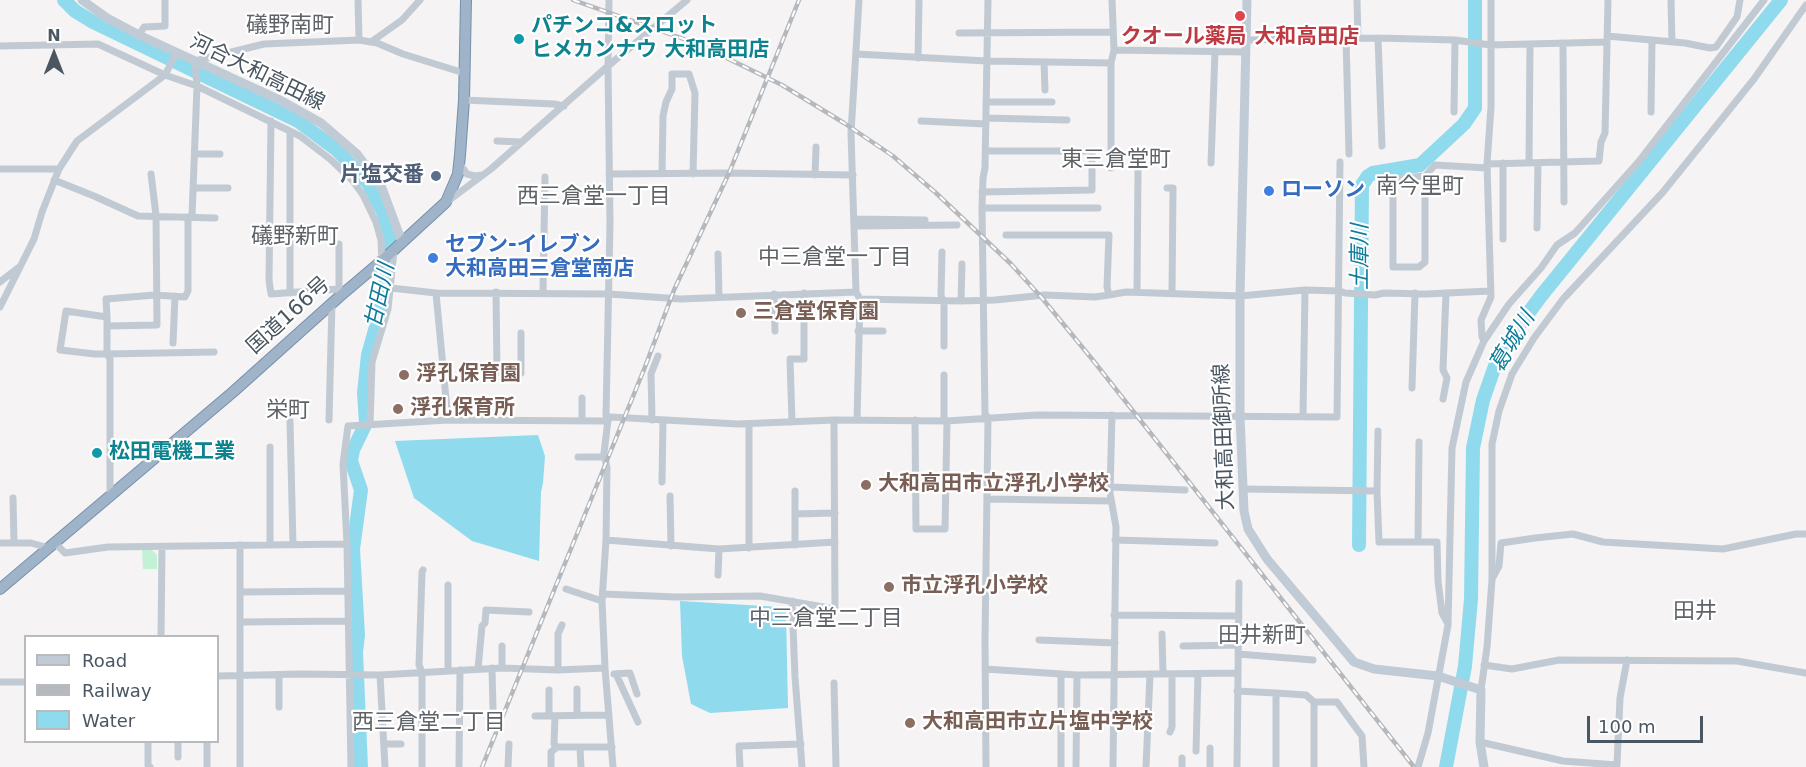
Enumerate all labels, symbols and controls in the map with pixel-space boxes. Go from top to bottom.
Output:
marker: クオール薬局 大和高田店 [1233,9,1247,23]
district label: 礒野南町 [246,13,334,39]
place label: パチンコ&スロット ヒメカンナウ 大和高田店 [531,14,769,64]
north arrow [24,24,84,84]
place label: クオール薬局 大和高田店 [1121,25,1359,51]
text: N [47,26,61,45]
street label: 河合大和高田線 [185,29,329,117]
marker: パチンコ&スロット ヒメカンナウ 大和高田店 [512,32,526,46]
district label: 東三倉堂町 [1061,147,1171,173]
place label: 片塩交番 [340,163,424,189]
marker: 片塩交番 [429,169,443,183]
district label: 南今里町 [1376,174,1464,200]
place label: ローソン [1281,178,1365,204]
district label: 西三倉堂一丁目 [517,184,671,210]
marker: ローソン [1262,184,1276,198]
district label: 礒野新町 [251,224,339,250]
water label: 土庫川 [1348,224,1374,290]
place label: セブン-イレブン 大和高田三倉堂南店 [445,233,634,283]
district label: 中三倉堂一丁目 [758,245,912,271]
marker: セブン-イレブン 大和高田三倉堂南店 [426,251,440,265]
water label: 甘田川 [361,261,401,331]
street label: 国道166号 [242,272,336,360]
place label: 三倉堂保育園 [753,300,879,326]
marker: 三倉堂保育園 [734,306,748,320]
water label: 葛城川 [1485,307,1541,377]
place label: 浮孔保育園 [416,362,521,388]
street label: 大和高田御所線 [1210,363,1240,511]
marker: 浮孔保育園 [397,368,411,382]
place label: 浮孔保育所 [410,396,515,422]
district label: 栄町 [266,398,310,424]
marker: 浮孔保育所 [391,402,405,416]
place label: 松田電機工業 [109,440,235,466]
marker: 松田電機工業 [90,446,104,460]
place label: 大和高田市立浮孔小学校 [878,472,1109,498]
marker: 大和高田市立浮孔小学校 [859,478,873,492]
place label: 市立浮孔小学校 [901,574,1048,600]
marker: 市立浮孔小学校 [882,580,896,594]
district label: 田井 [1673,599,1717,625]
district label: 中三倉堂二丁目 [749,606,903,632]
district label: 田井新町 [1218,623,1306,649]
legend [24,635,219,743]
text: Road [82,650,127,671]
text: Railway [82,680,152,701]
scale bar [1590,704,1706,742]
text: Water [82,710,135,731]
district label: 西三倉堂二丁目 [352,710,506,736]
place label: 大和高田市立片塩中学校 [922,710,1153,736]
marker: 大和高田市立片塩中学校 [903,716,917,730]
text: 100 m [1598,716,1656,737]

